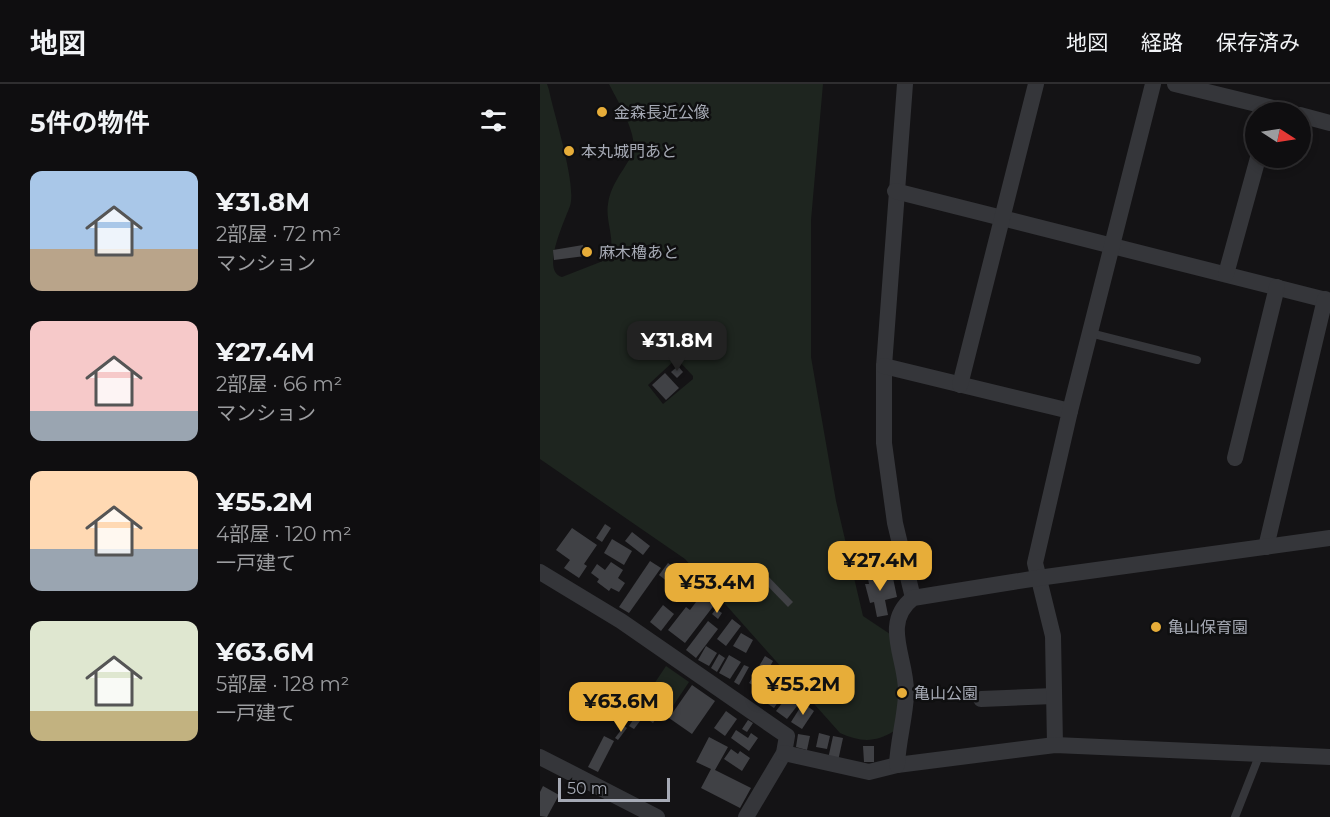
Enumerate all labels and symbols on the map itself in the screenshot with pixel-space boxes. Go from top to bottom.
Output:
north arrow [1245,102,1311,168]
place label: 金森長近公像 [614,103,710,122]
marker: 金森長近公像 [595,105,609,119]
place label: 本丸城門あと [581,142,677,161]
marker: 本丸城門あと [562,144,576,158]
place label: 麻木櫓あと [599,243,679,262]
marker: 麻木櫓あと [580,245,594,259]
pin: ¥31.8M [628,321,726,372]
pin: ¥27.4M [831,541,929,592]
pin: ¥53.4M [668,563,766,614]
place label: 亀山保育園 [1168,618,1248,637]
marker: 亀山保育園 [1149,620,1163,634]
pin: ¥55.2M [754,665,852,716]
pin: ¥63.6M [572,682,670,733]
place label: 亀山公園 [914,684,978,703]
marker: 亀山公園 [895,686,909,700]
scale bar [558,775,670,802]

